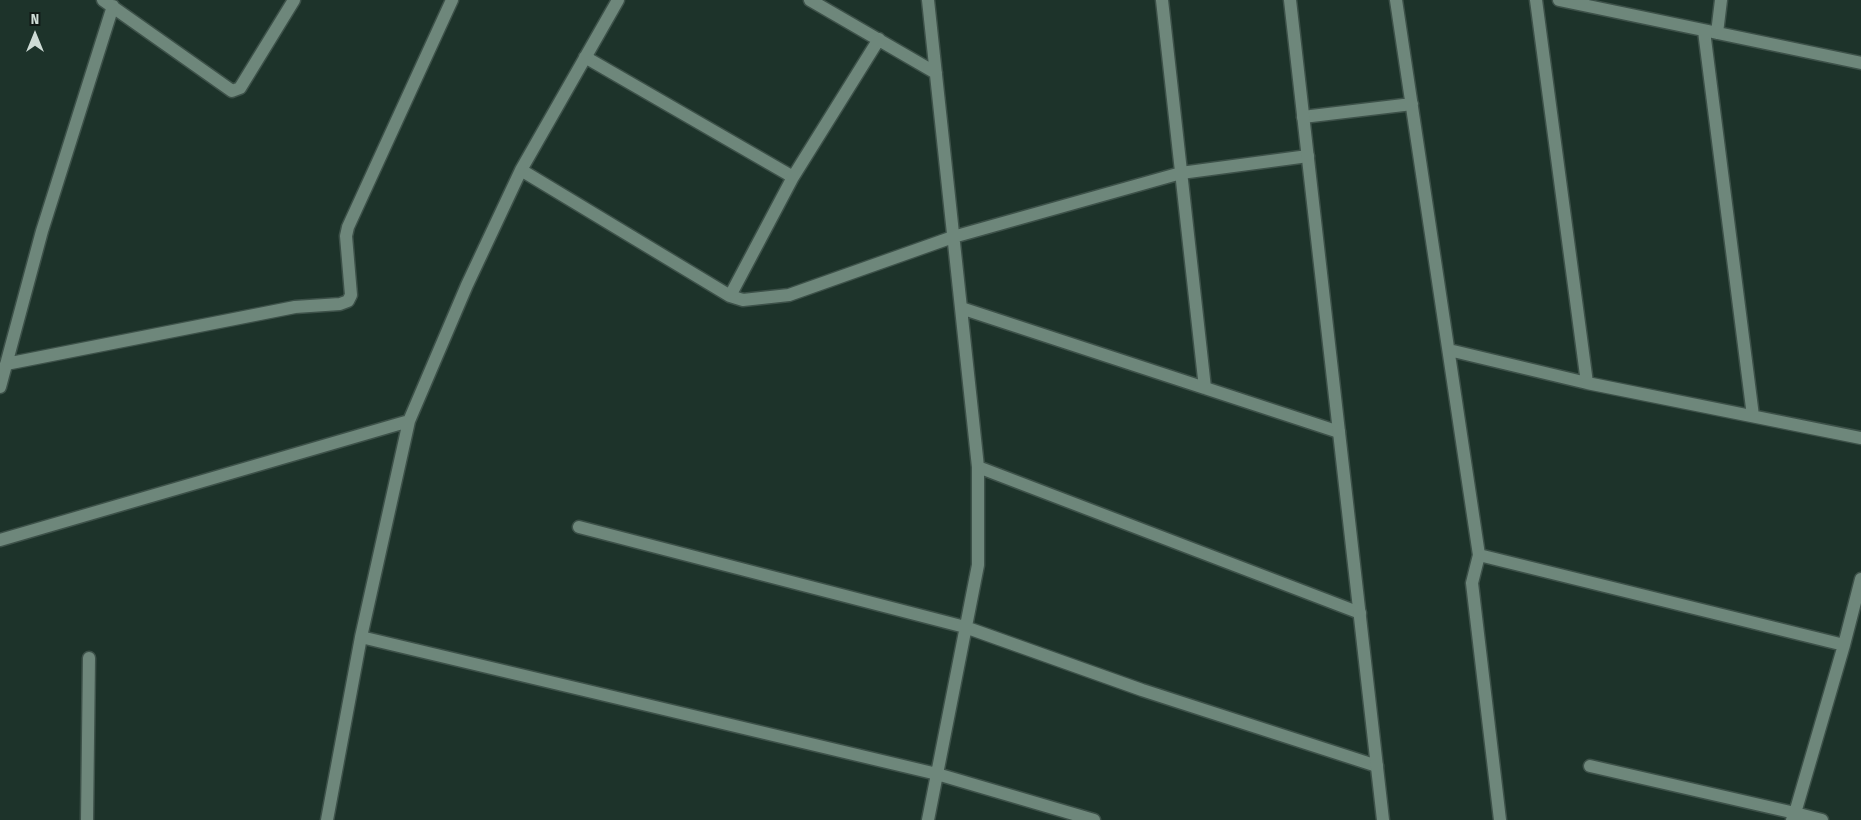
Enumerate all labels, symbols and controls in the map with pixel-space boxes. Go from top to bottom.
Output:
north arrow [10,10,60,60]
text: N [31,11,39,28]

